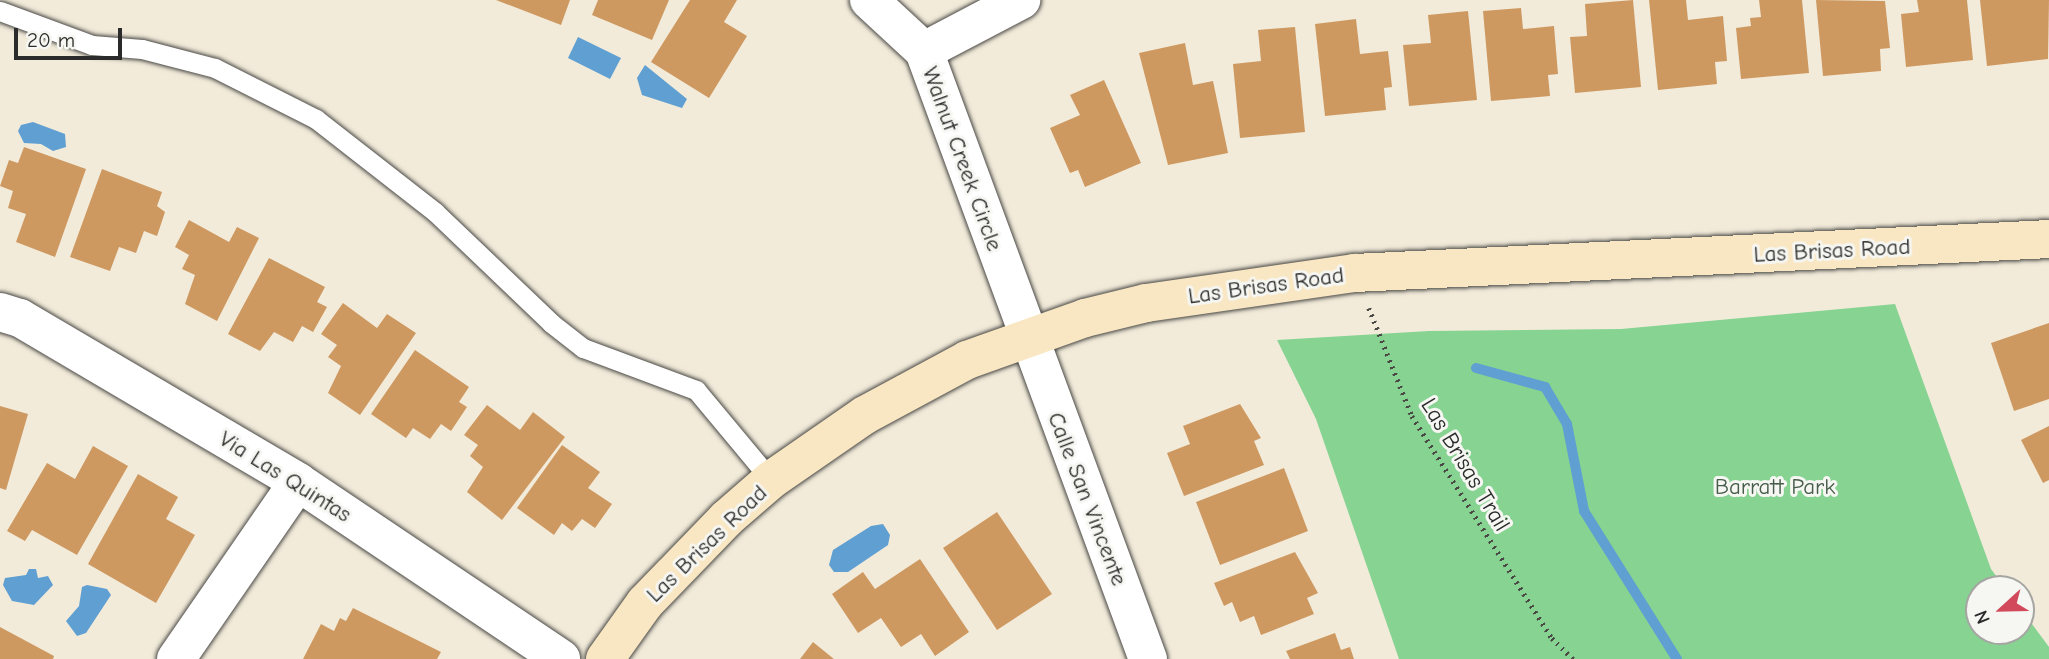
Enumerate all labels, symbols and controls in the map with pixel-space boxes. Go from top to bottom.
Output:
scale bar [18,14,126,58]
text: 20 m [27,28,75,52]
street label: Walnut Creek Circle [916,63,1008,255]
street label: Las Brisas Road [1753,233,1911,269]
street label: Las Brisas Road [1186,261,1346,311]
street label: Las Brisas Trail [1414,393,1516,537]
street label: Calle San Vincente [1041,409,1133,589]
street label: Via Las Quintas [214,425,356,529]
park label: Barratt Park [1715,473,1835,501]
street label: Las Brisas Road [641,480,773,608]
north arrow [1965,575,2035,645]
text: N [1970,607,1995,627]

